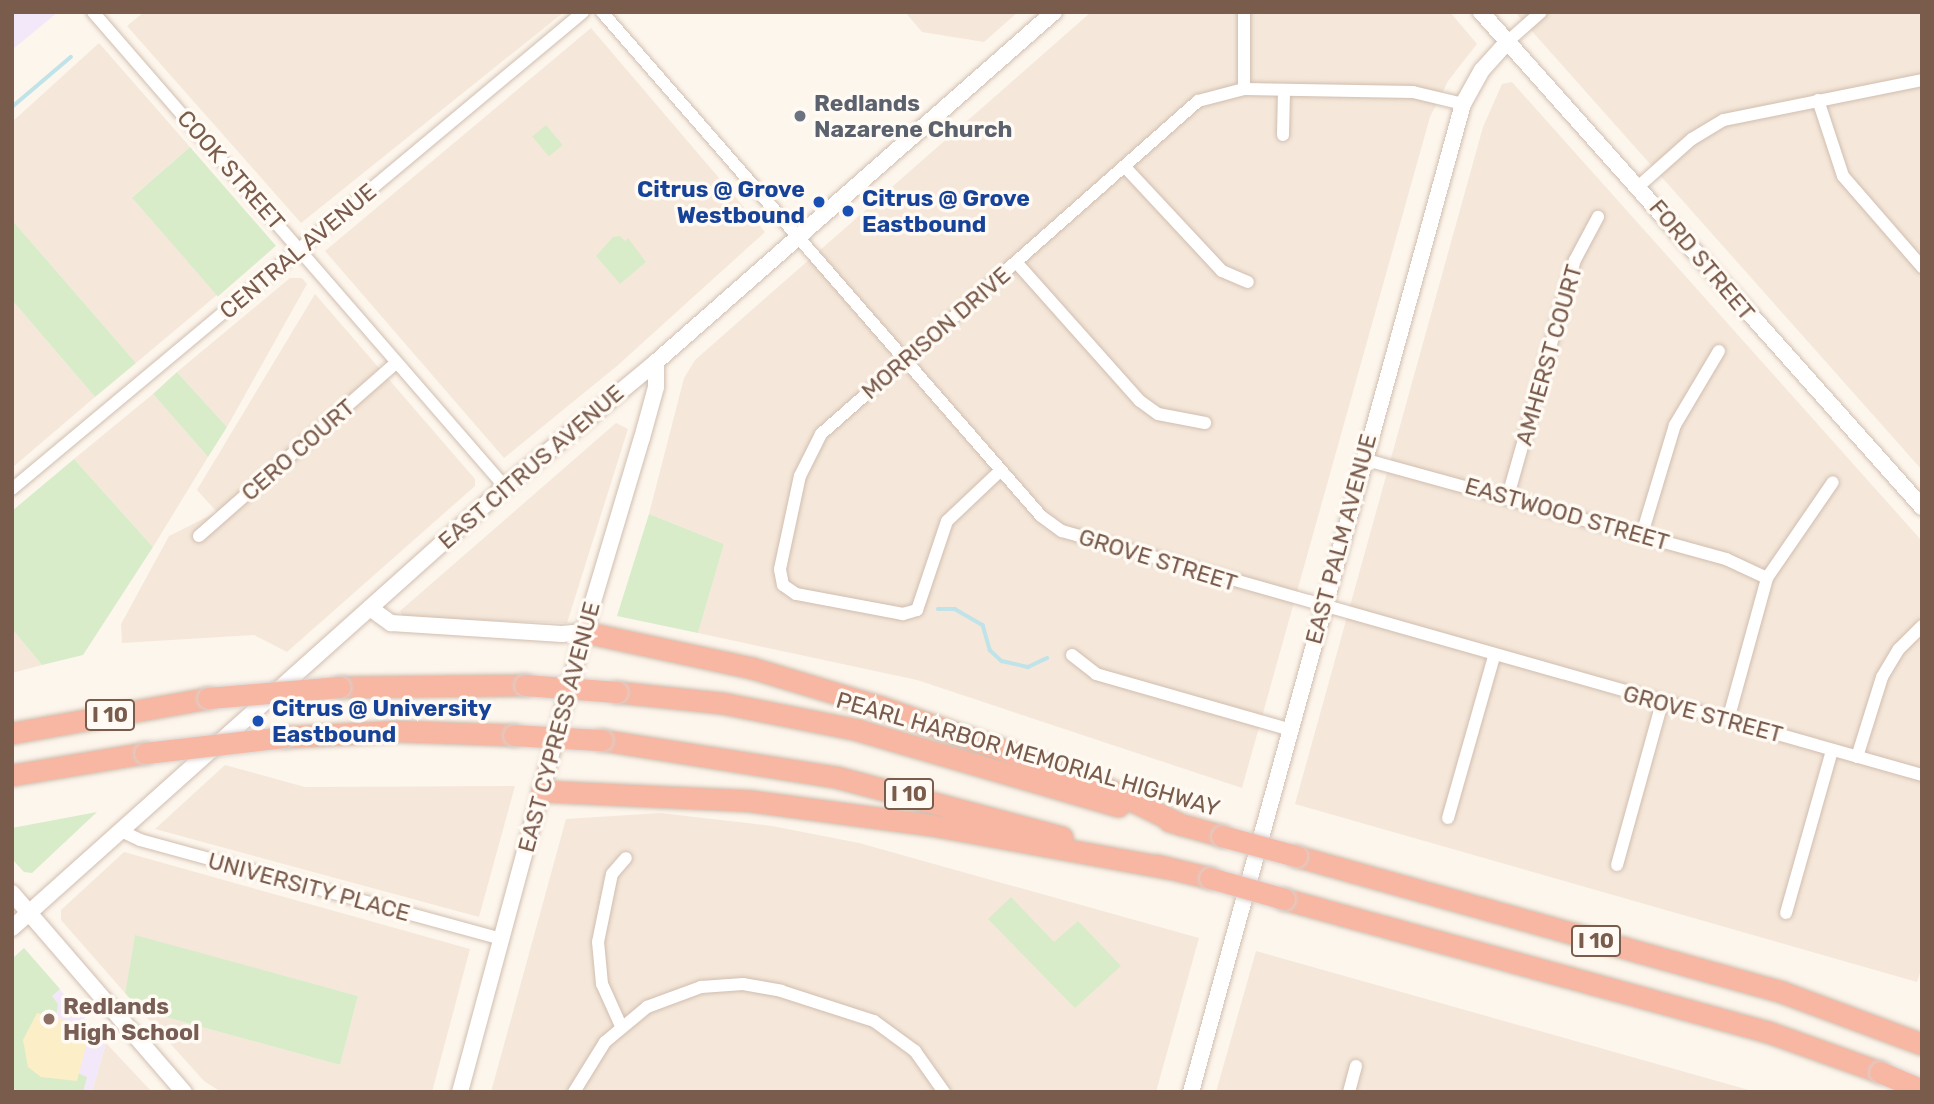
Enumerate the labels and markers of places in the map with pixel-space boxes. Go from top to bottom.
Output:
place label: Redlands Nazarene Church [814,89,1012,143]
marker: Redlands Nazarene Church [792,108,808,124]
place label: Citrus @ Grove Westbound [637,175,805,229]
place label: Citrus @ Grove Eastbound [862,184,1030,238]
marker: Citrus @ Grove Westbound [811,194,827,210]
marker: Citrus @ Grove Eastbound [840,203,856,219]
place label: Citrus @ University Eastbound [272,694,492,748]
marker: Citrus @ University Eastbound [250,713,266,729]
place label: Redlands High School [63,992,200,1046]
marker: Redlands High School [41,1011,57,1027]

